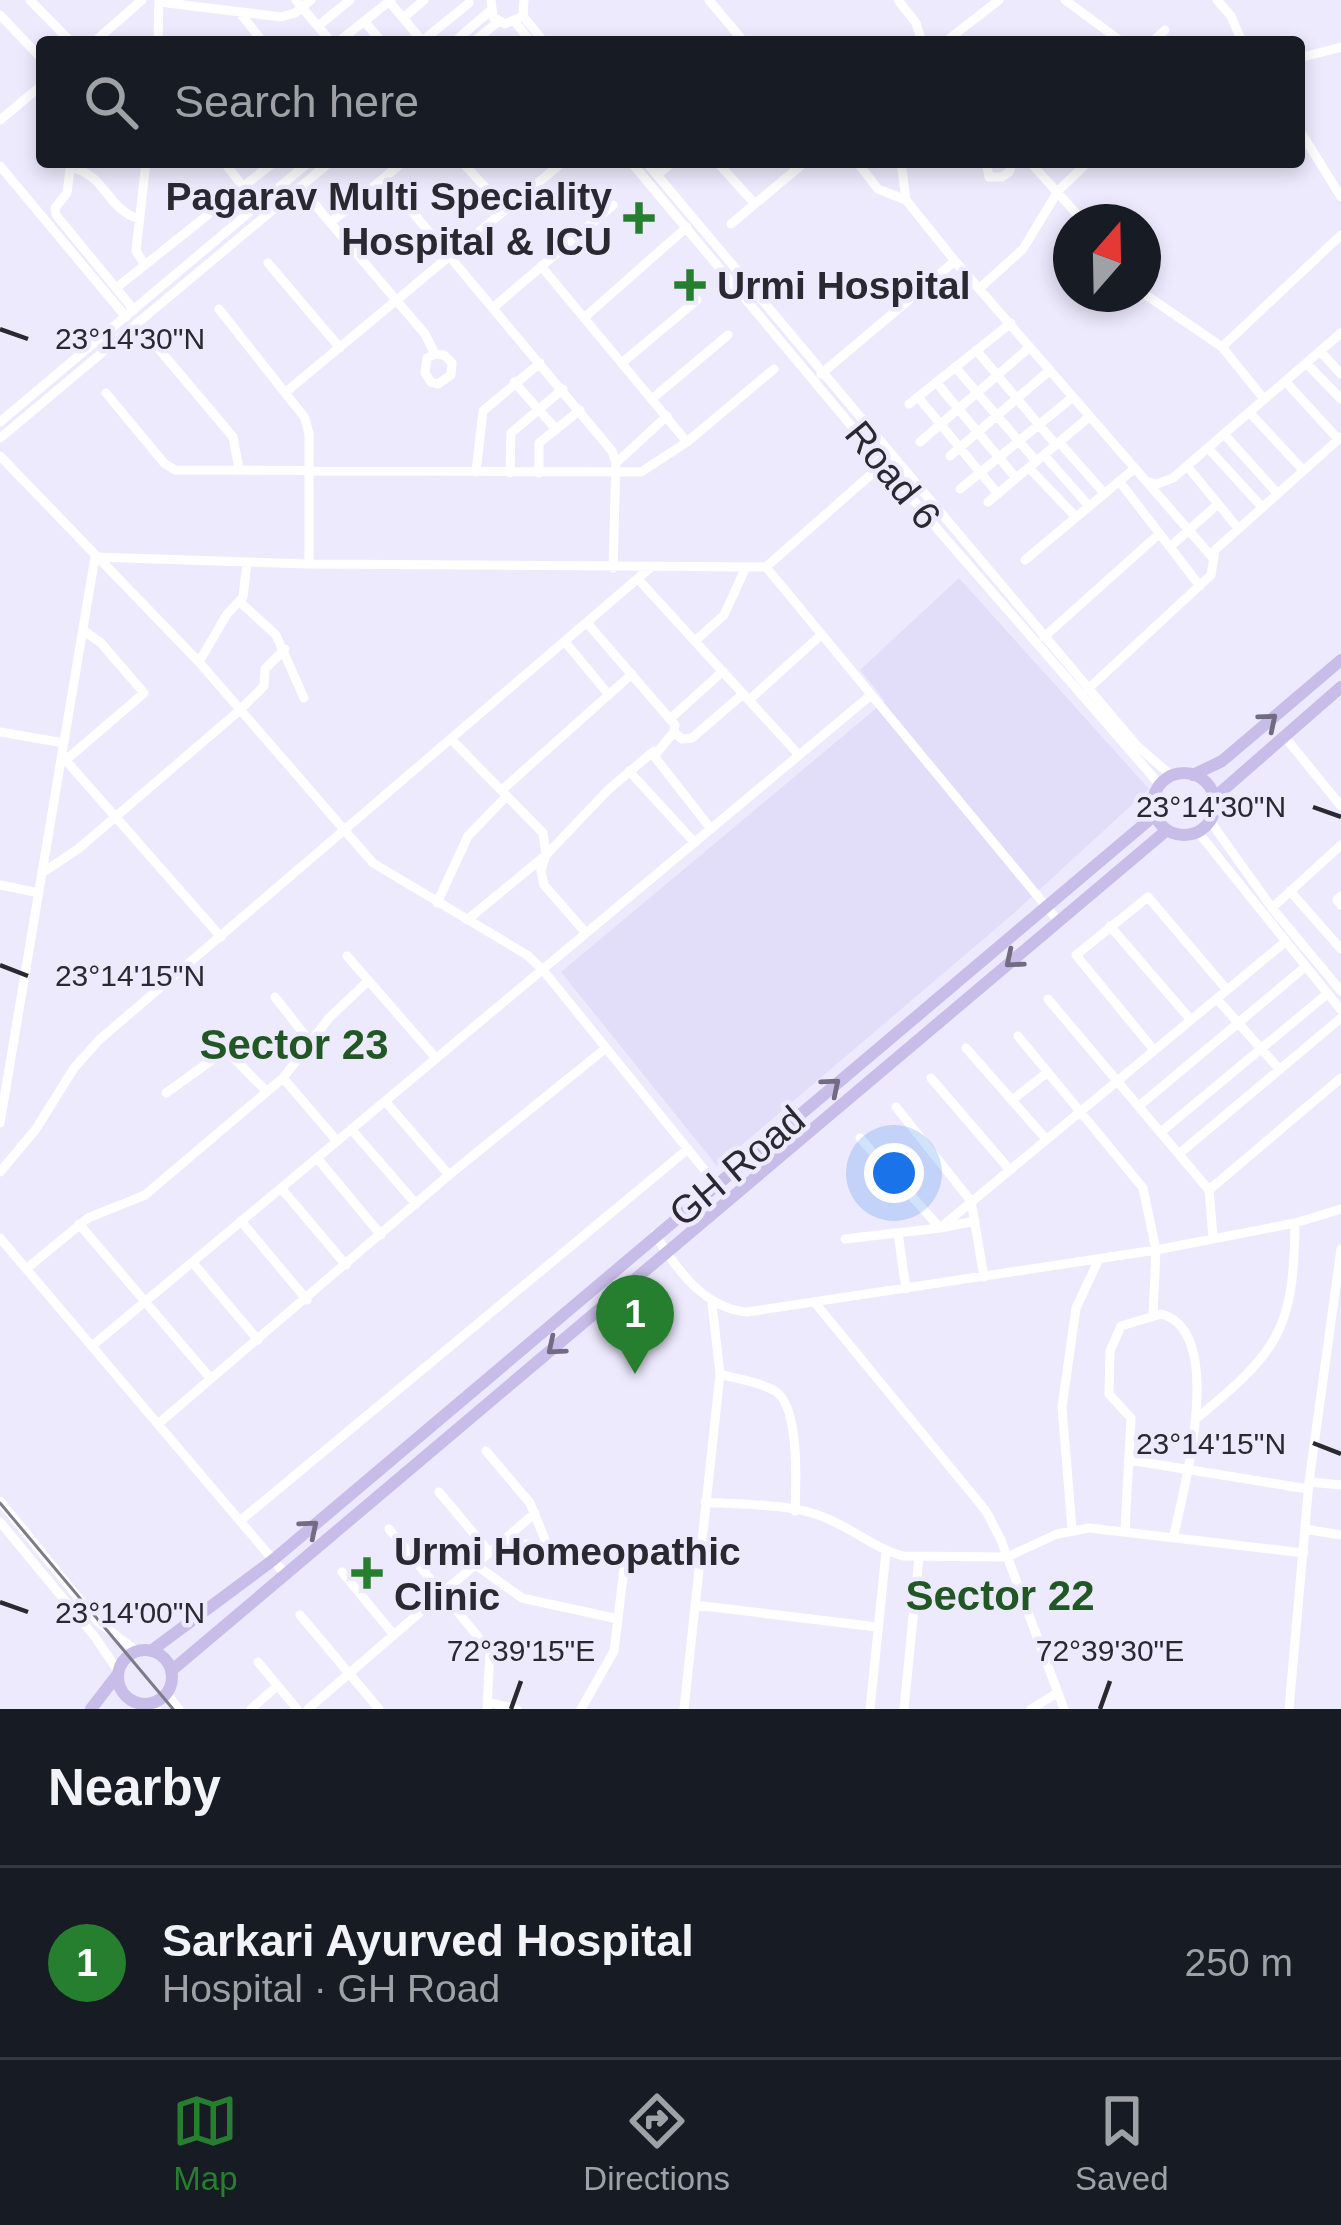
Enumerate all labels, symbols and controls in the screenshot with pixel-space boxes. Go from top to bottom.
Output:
search box [36,36,1305,168]
icon: search [78,69,144,135]
text: Search here [174,76,419,127]
place label: Pagarav Multi Speciality Hospital & ICU [165,175,612,263]
marker: Pagarav Multi Speciality Hospital & ICU [623,202,655,234]
north arrow [1053,204,1161,312]
place label: Urmi Hospital [717,264,971,307]
marker: Urmi Hospital [674,269,706,301]
text: 23°14'30"N [55,322,205,355]
street label: Road 6 [837,413,949,537]
one-way arrow [1255,713,1277,735]
text: 23°14'30"N [1136,790,1286,823]
one-way arrow [1005,945,1027,967]
text: 23°14'15"N [55,959,205,992]
district label: Sector 23 [199,1021,389,1068]
one-way arrow [818,1079,840,1101]
street label: GH Road [661,1097,813,1235]
your location [864,1143,924,1203]
pin: 1 [596,1275,674,1374]
one-way arrow [547,1333,569,1355]
text: 23°14'15"N [1136,1427,1286,1460]
one-way arrow [296,1521,318,1542]
place label: Urmi Homeopathic Clinic [394,1530,741,1618]
marker: Urmi Homeopathic Clinic [351,1557,383,1589]
district label: Sector 22 [905,1572,1095,1619]
text: 23°14'00"N [55,1596,205,1629]
text: 72°39'15"E [447,1634,595,1667]
text: 72°39'30"E [1036,1634,1184,1667]
text: Nearby [48,1759,221,1816]
text: Sarkari Ayurved Hospital [162,1915,694,1966]
text: 1 [76,1941,98,1984]
text: 250 m [1185,1941,1293,1984]
text: Hospital · GH Road [162,1967,500,2010]
tab: Map [172,2088,238,2198]
tab: Directions [583,2088,730,2198]
tab: Saved [1075,2088,1169,2198]

